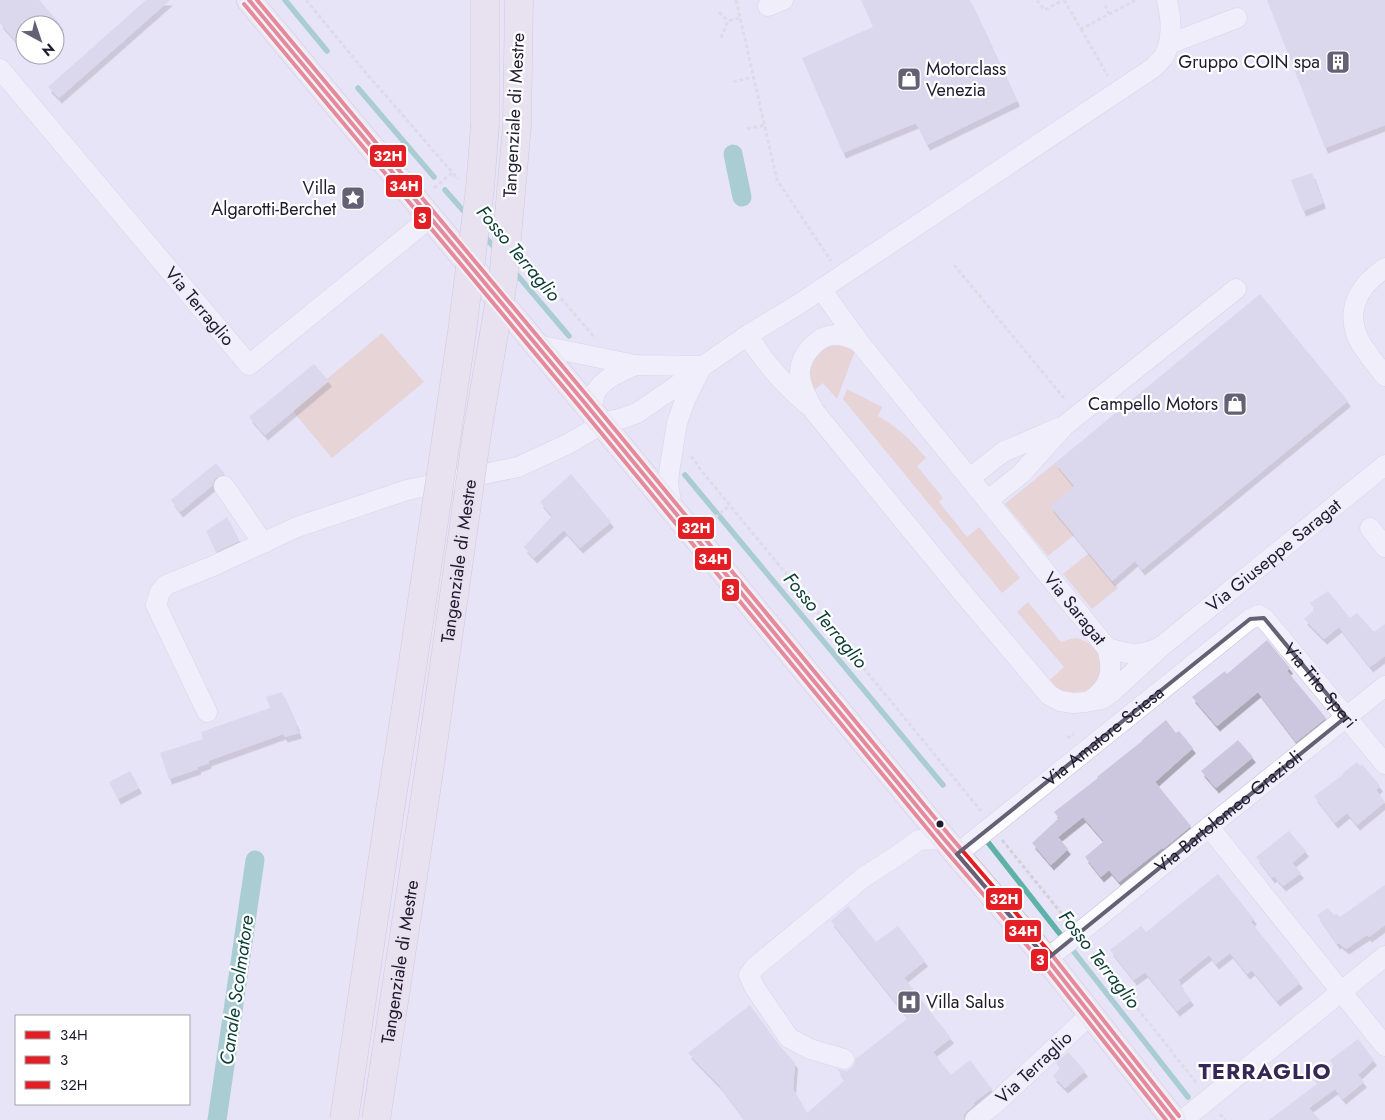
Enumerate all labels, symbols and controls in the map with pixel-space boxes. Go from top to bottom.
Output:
north arrow [15,15,65,65]
street label: Tangenziale di Mestre [497,32,531,198]
text: N [38,39,59,61]
place label: Gruppo COIN spa [1178,49,1320,75]
building icon: Gruppo COIN spa [1325,49,1351,75]
place label: Motorclass Venezia [926,56,1006,103]
shop icon: Motorclass Venezia [896,66,922,92]
line badge: 32H [369,144,407,168]
text: 32H [374,146,402,166]
line badge: 34H [385,174,423,198]
place label: Villa Algarotti-Berchet [211,175,337,222]
text: 34H [389,176,419,196]
place icon: Villa Algarotti-Berchet [340,185,366,211]
water label: Fosso Terraglio [470,199,567,307]
line badge: 3 [413,206,432,230]
text: 3 [418,208,427,228]
street label: Via Terraglio [159,261,241,352]
place label: Campello Motors [1088,391,1218,417]
shop icon: Campello Motors [1222,391,1248,417]
street label: Tangenziale di Mestre [434,478,483,645]
street label: Via Giuseppe Saragat [1201,492,1347,618]
line badge: 32H [677,516,715,540]
text: 32H [682,518,710,538]
line badge: 34H [694,547,732,571]
text: 34H [698,549,728,569]
water label: Fosso Terraglio [777,566,874,674]
street label: Via Saragat [1037,566,1113,651]
line badge: 3 [721,578,740,602]
text: 3 [726,580,735,600]
street label: Via Tito Speri [1277,637,1363,734]
street label: Via Amatore Sciesa [1038,680,1170,793]
street label: Via Bartolomeo Grazioli [1149,744,1308,879]
unlabelled marker [935,819,945,829]
street label: Tangenziale di Mestre [375,878,425,1045]
line badge: 32H [985,887,1023,911]
text: 32H [990,889,1018,909]
water label: Fosso Terraglio [1053,904,1147,1014]
water label: Canale Scolmatore [213,913,260,1067]
line badge: 34H [1004,919,1042,943]
text: 34H [1008,921,1038,941]
line badge: 3 [1030,948,1049,972]
text: 3 [1036,950,1045,970]
hospital icon: Villa Salus [896,989,922,1015]
place label: Villa Salus [926,989,1004,1015]
legend [15,1015,190,1105]
text: 34H [60,1024,88,1046]
street label: Via Terraglio [990,1025,1078,1110]
text: 3 [60,1049,68,1071]
district label: TERRAGLIO [1198,1055,1332,1087]
text: 32H [60,1074,87,1096]

